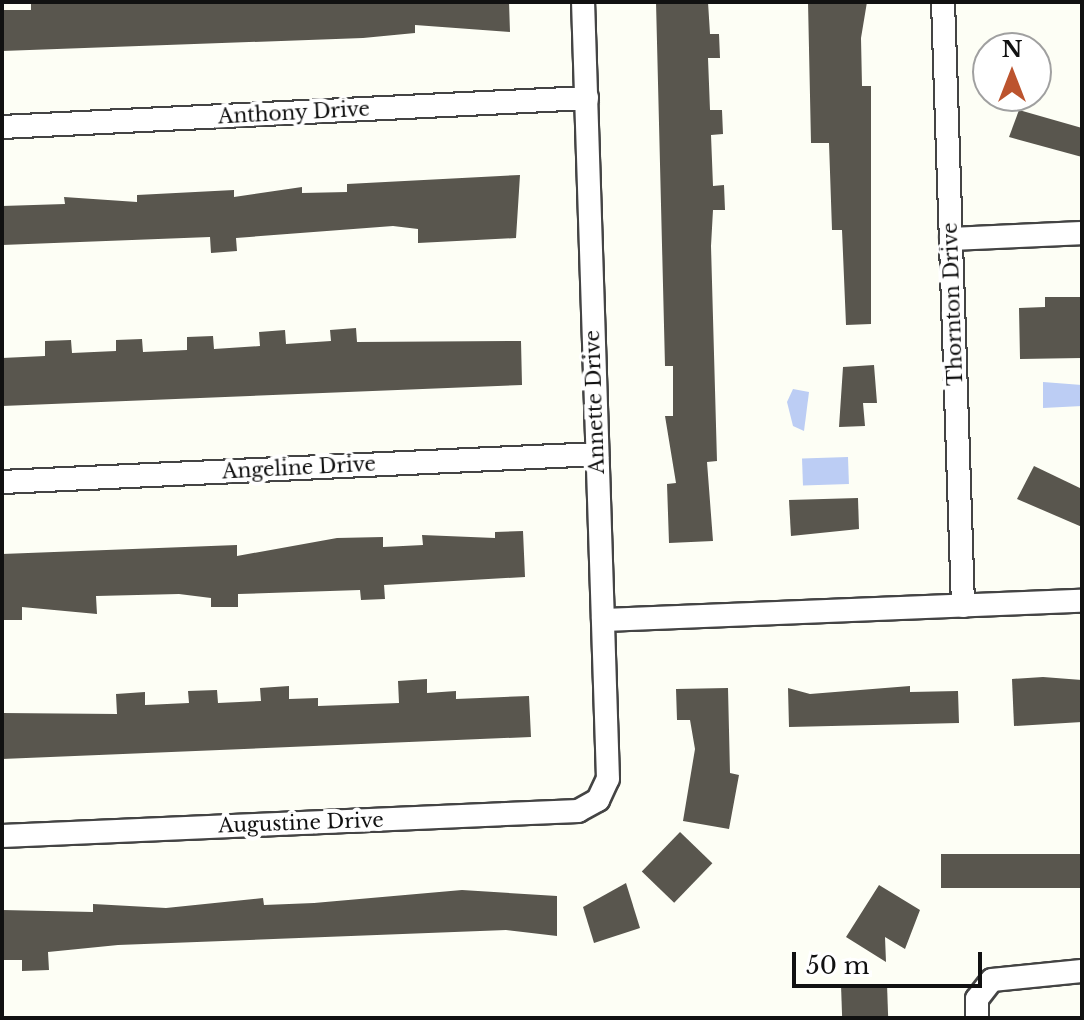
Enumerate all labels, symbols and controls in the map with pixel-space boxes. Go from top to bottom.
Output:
north arrow [972,32,1052,112]
text: N [1002,36,1022,63]
street label: Anthony Drive [217,97,371,129]
street label: Thornton Drive [938,222,968,386]
street label: Annette Drive [580,330,610,474]
street label: Angeline Drive [221,452,377,484]
street label: Augustine Drive [218,808,384,838]
scale bar [796,936,986,986]
text: 50 m [806,951,869,980]

